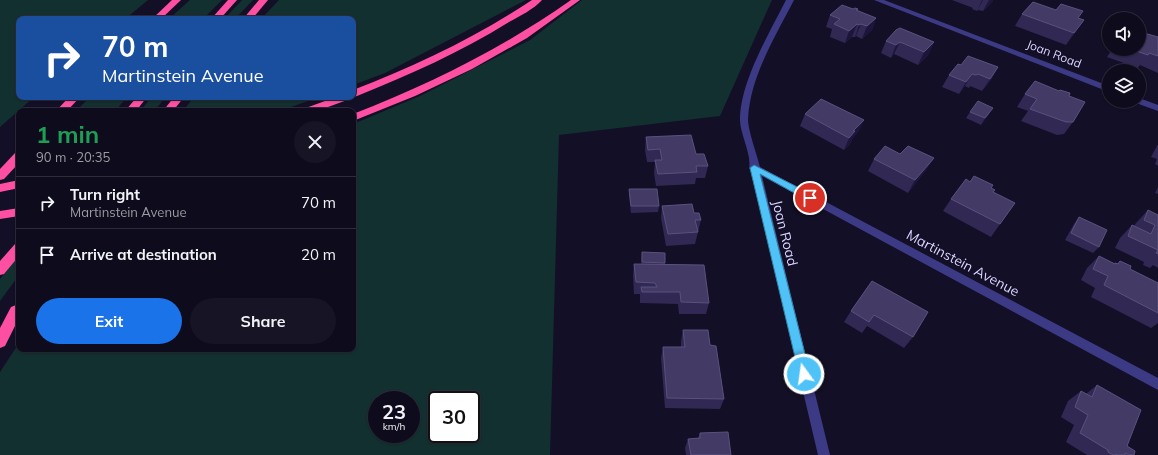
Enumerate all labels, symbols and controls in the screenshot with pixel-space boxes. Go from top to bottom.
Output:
map controls [1102,12,1146,108]
button: sound [1102,12,1146,56]
text: 70 m [102,29,168,64]
icon: right [36,32,88,84]
street label: Joan Road [1025,36,1084,71]
text: Martinstein Avenue [102,64,263,87]
button: layers [1102,64,1146,108]
text: 1 min [36,119,99,149]
button: close [294,121,336,163]
text: 90 m · 20:35 [36,149,110,165]
pin [793,181,827,215]
text: Turn right [70,185,140,204]
icon: arrive [799,187,821,209]
icon: right [36,192,58,214]
text: 70 m [301,193,336,212]
street label: Joan Road [768,198,802,268]
text: Martinstein Avenue [70,204,187,220]
street label: Martinstein Avenue [903,226,1023,300]
icon: arrive [36,244,58,266]
text: Arrive at destination [70,245,217,264]
text: 20 m [301,245,336,264]
button: Exit [36,298,182,344]
button: Share [190,298,336,344]
position arrow [783,353,825,395]
speed limit sign: 30 [428,391,480,443]
text: 23 [382,399,406,424]
text: km/h [383,420,405,433]

